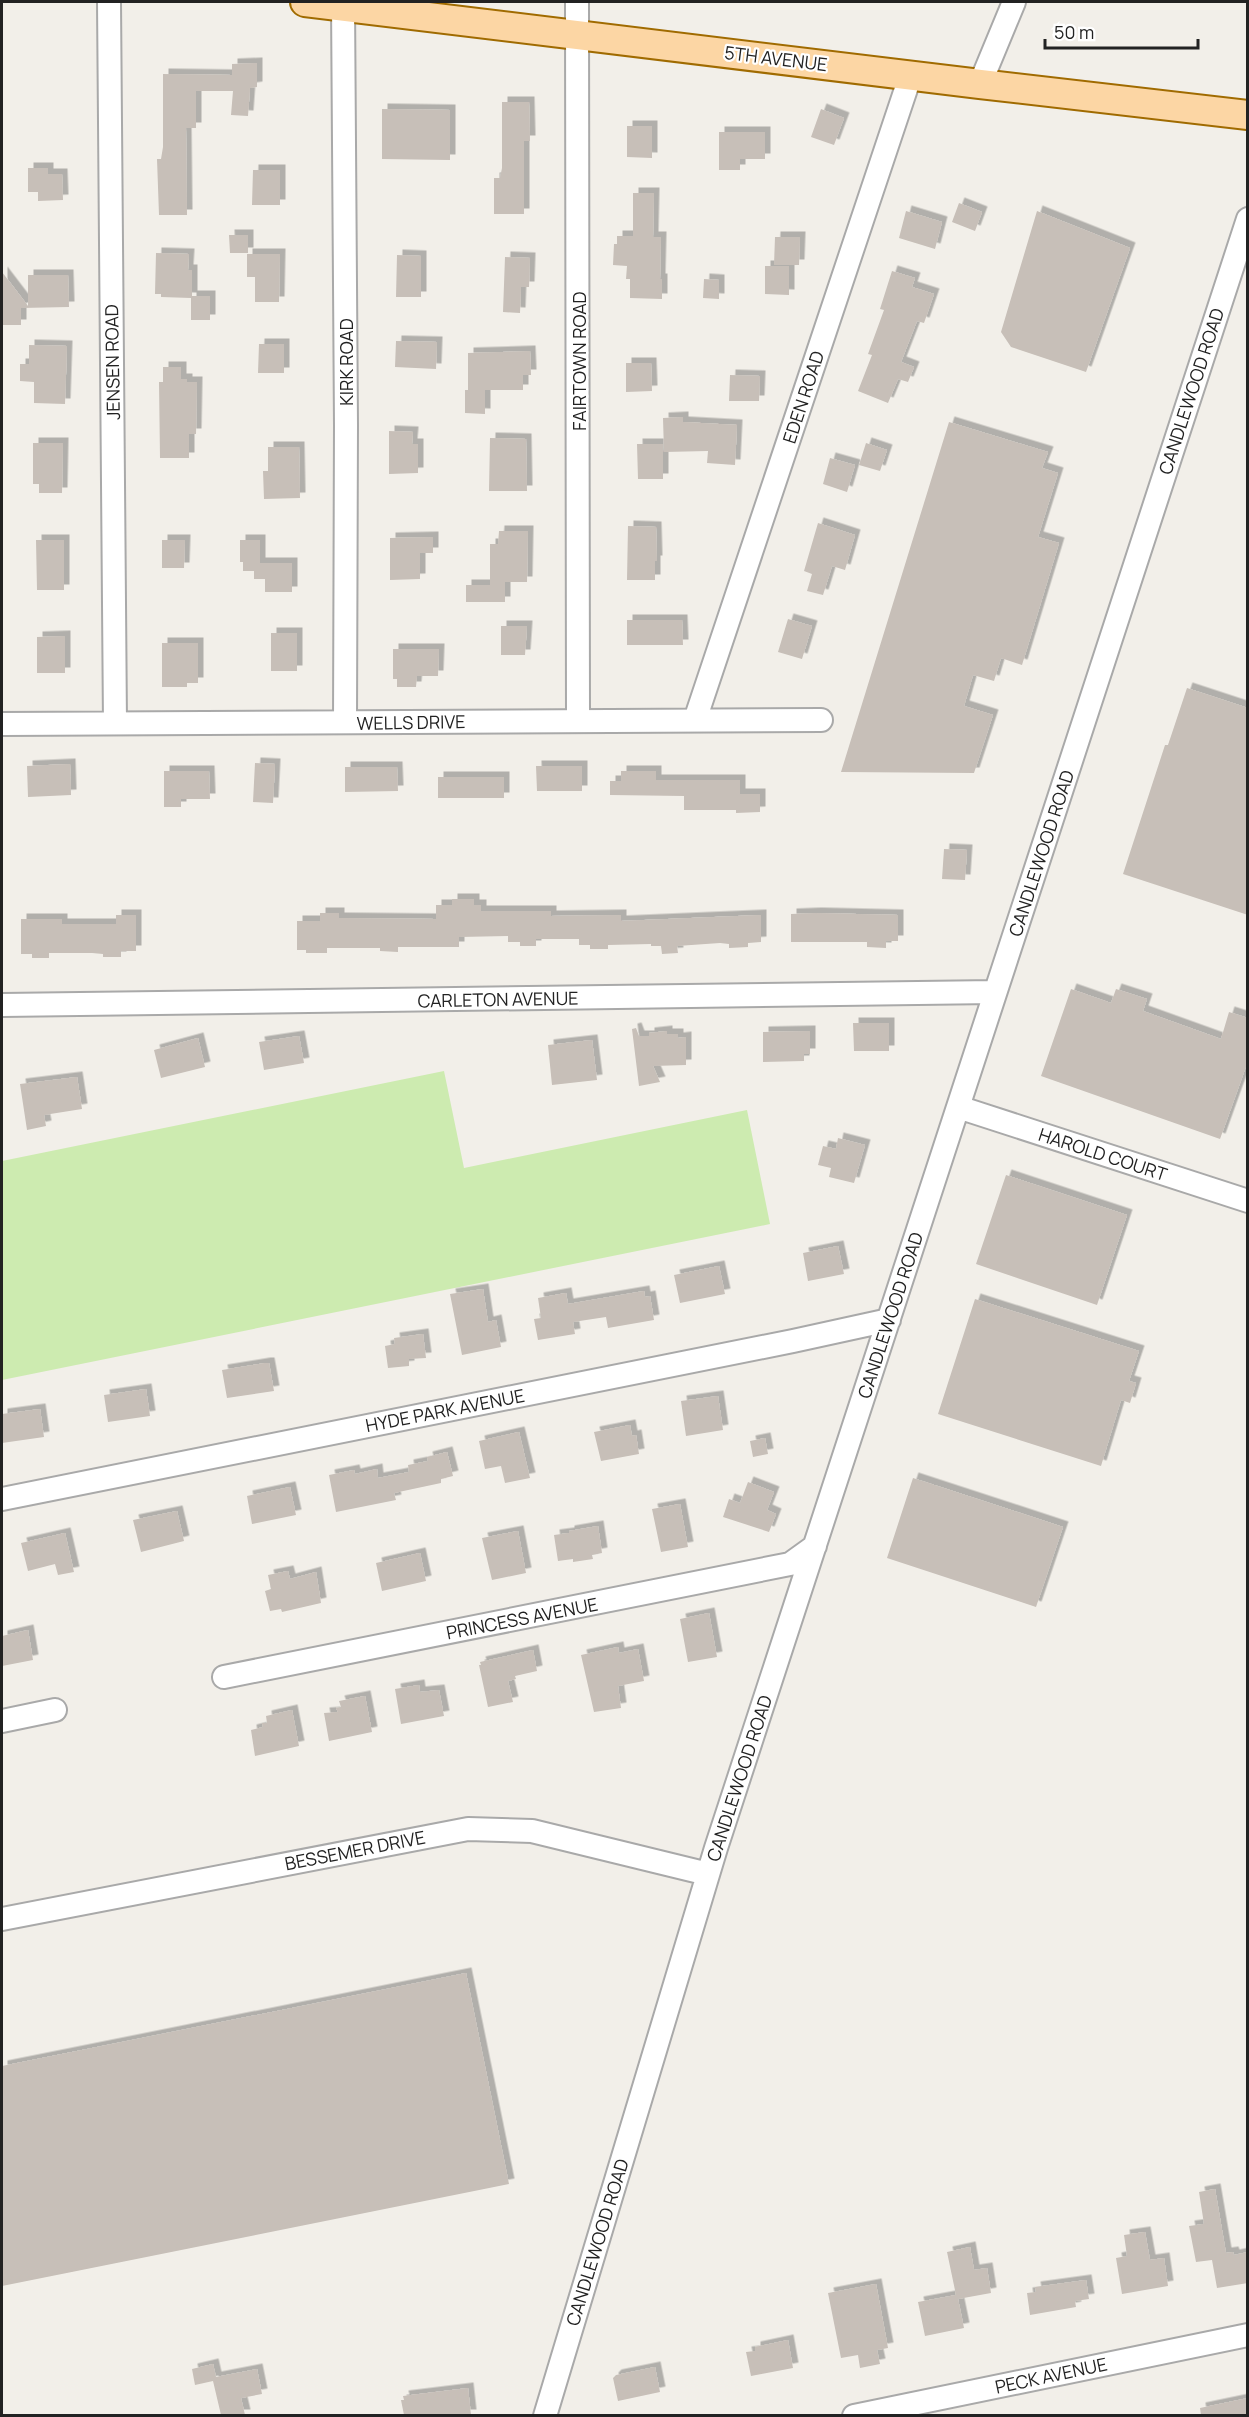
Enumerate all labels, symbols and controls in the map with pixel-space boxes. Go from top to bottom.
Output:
scale bar [1045,12,1198,50]
text: 50 m [1054,20,1094,44]
street label: 5TH AVENUE [723,40,829,76]
street label: FAIRTOWN ROAD [567,291,591,431]
street label: JENSEN ROAD [99,304,125,420]
street label: CANDLEWOOD ROAD [1153,305,1229,477]
street label: KIRK ROAD [334,318,358,406]
street label: EDEN ROAD [777,348,829,446]
street label: WELLS DRIVE [356,709,466,735]
street label: CANDLEWOOD ROAD [1003,767,1079,939]
street label: CARLETON AVENUE [417,986,579,1012]
street label: HAROLD COURT [1036,1122,1170,1186]
street label: CANDLEWOOD ROAD [852,1229,928,1401]
street label: HYDE PARK AVENUE [363,1383,527,1437]
street label: PRINCESS AVENUE [444,1592,600,1644]
street label: CANDLEWOOD ROAD [701,1692,777,1864]
street label: BESSEMER DRIVE [283,1825,427,1875]
street label: CANDLEWOOD ROAD [560,2156,634,2328]
street label: PECK AVENUE [993,2351,1109,2399]

